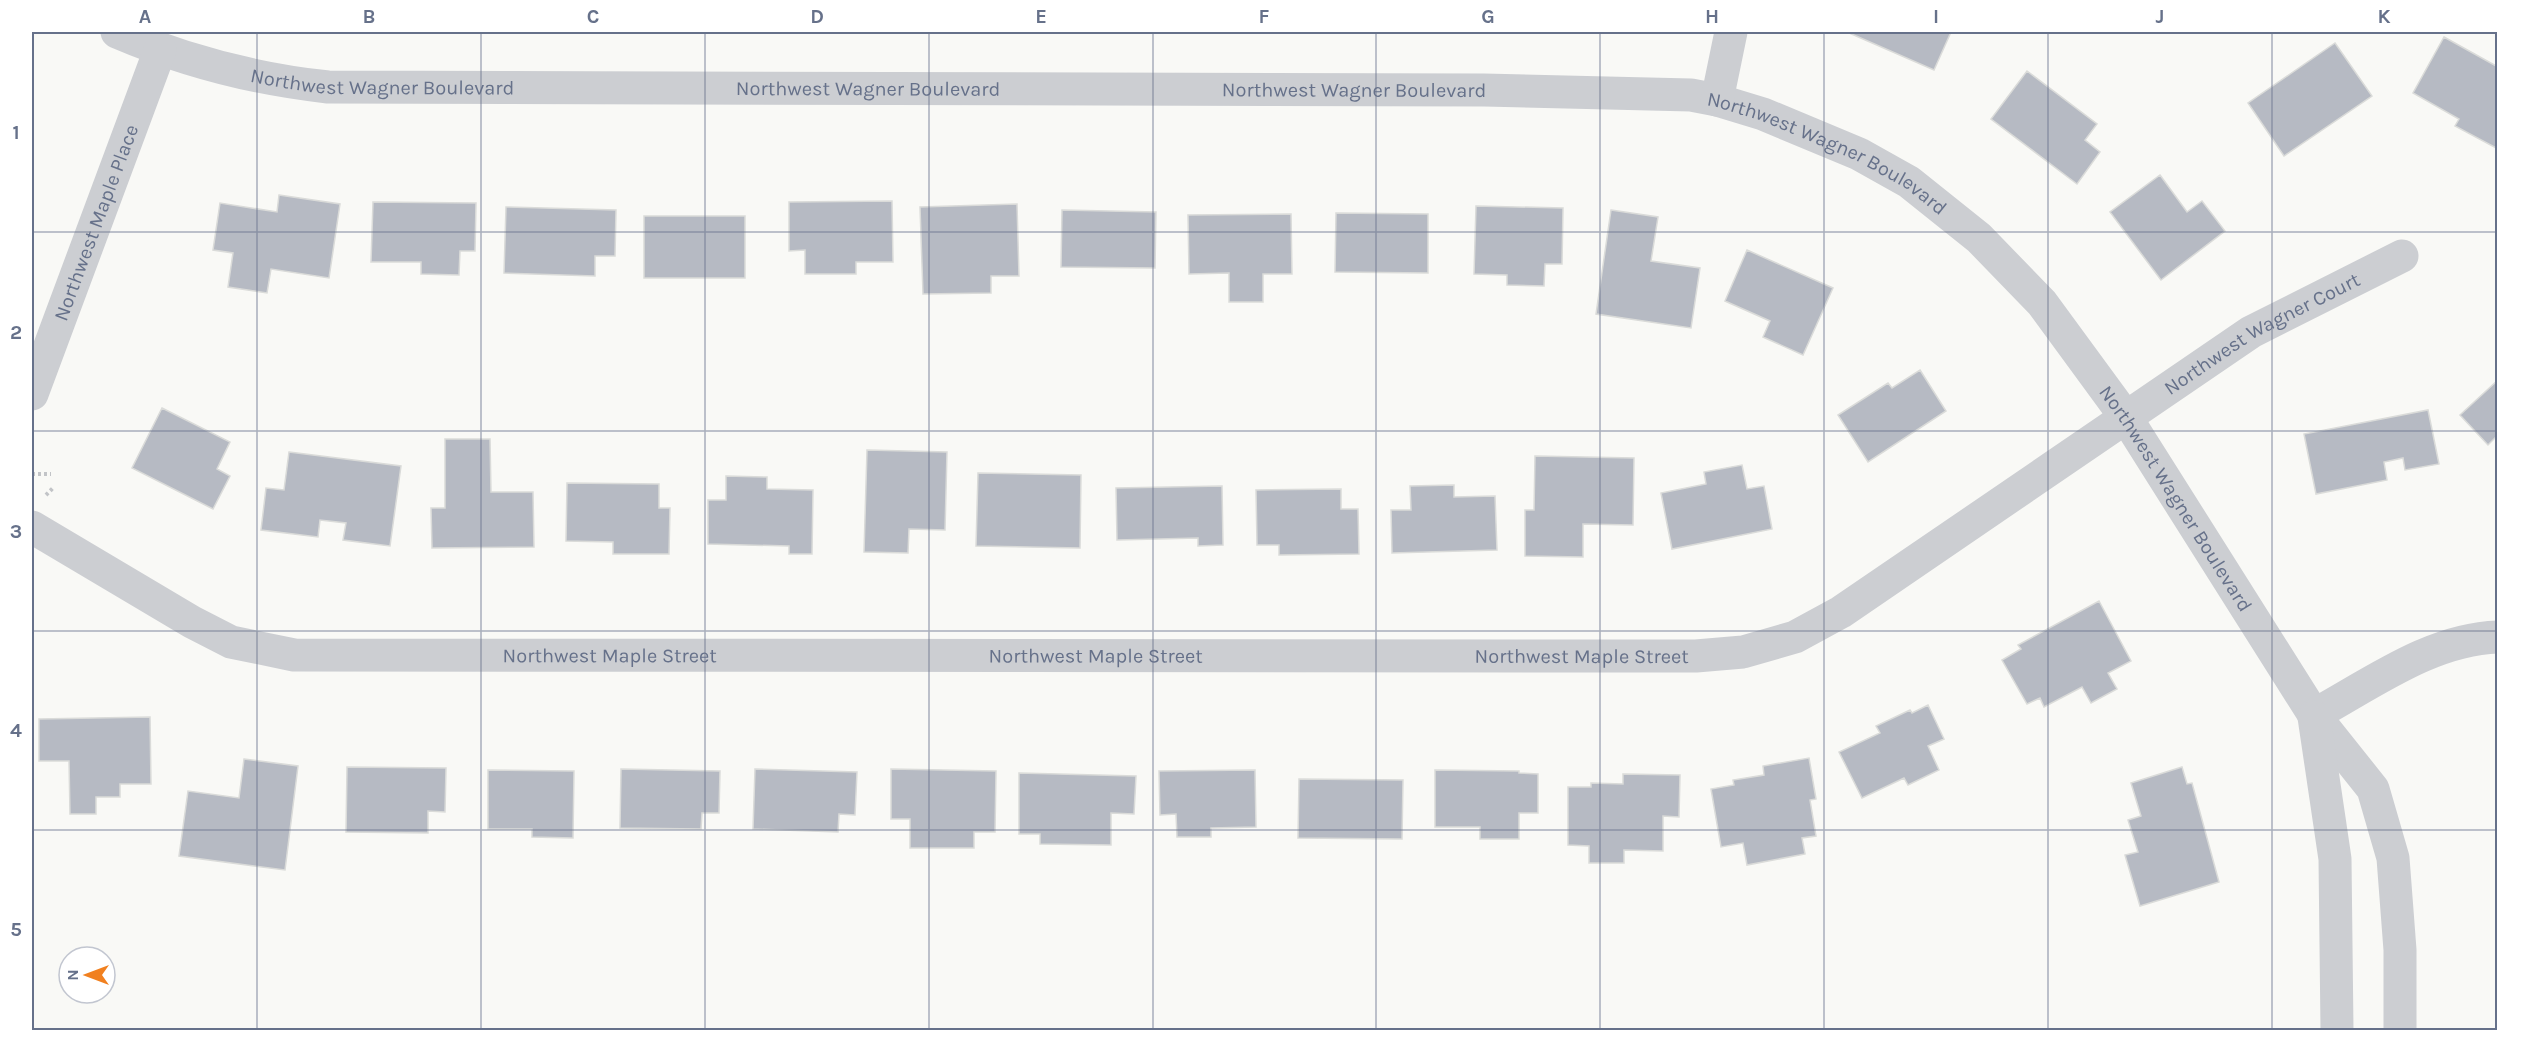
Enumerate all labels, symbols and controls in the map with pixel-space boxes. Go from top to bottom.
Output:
text: A [139,5,152,28]
text: B [363,5,375,28]
text: C [587,5,599,28]
text: D [810,5,824,28]
text: E [1035,5,1047,28]
text: F [1259,5,1270,28]
text: G [1481,5,1495,28]
text: H [1705,5,1719,28]
text: I [1933,5,1939,28]
text: J [2156,5,2164,28]
text: K [2377,5,2391,28]
street label: Northwest Wagner Boulevard [249,63,514,99]
street label: Northwest Wagner Boulevard [736,77,1000,100]
street label: Northwest Wagner Boulevard [1222,78,1486,102]
street label: Northwest Wagner Boulevard [1705,87,1952,219]
text: 1 [12,121,20,144]
street label: Northwest Maple Place [49,121,143,324]
street label: Northwest Wagner Court [2160,267,2364,400]
text: 2 [10,321,22,344]
street label: Northwest Wagner Boulevard [2095,381,2257,616]
text: 3 [10,520,22,543]
street label: Northwest Maple Street [503,644,717,667]
street label: Northwest Maple Street [989,644,1203,667]
street label: Northwest Maple Street [1475,644,1689,667]
text: 4 [10,719,22,742]
text: 5 [10,918,22,941]
north arrow [57,945,117,1005]
text: N [63,969,82,981]

